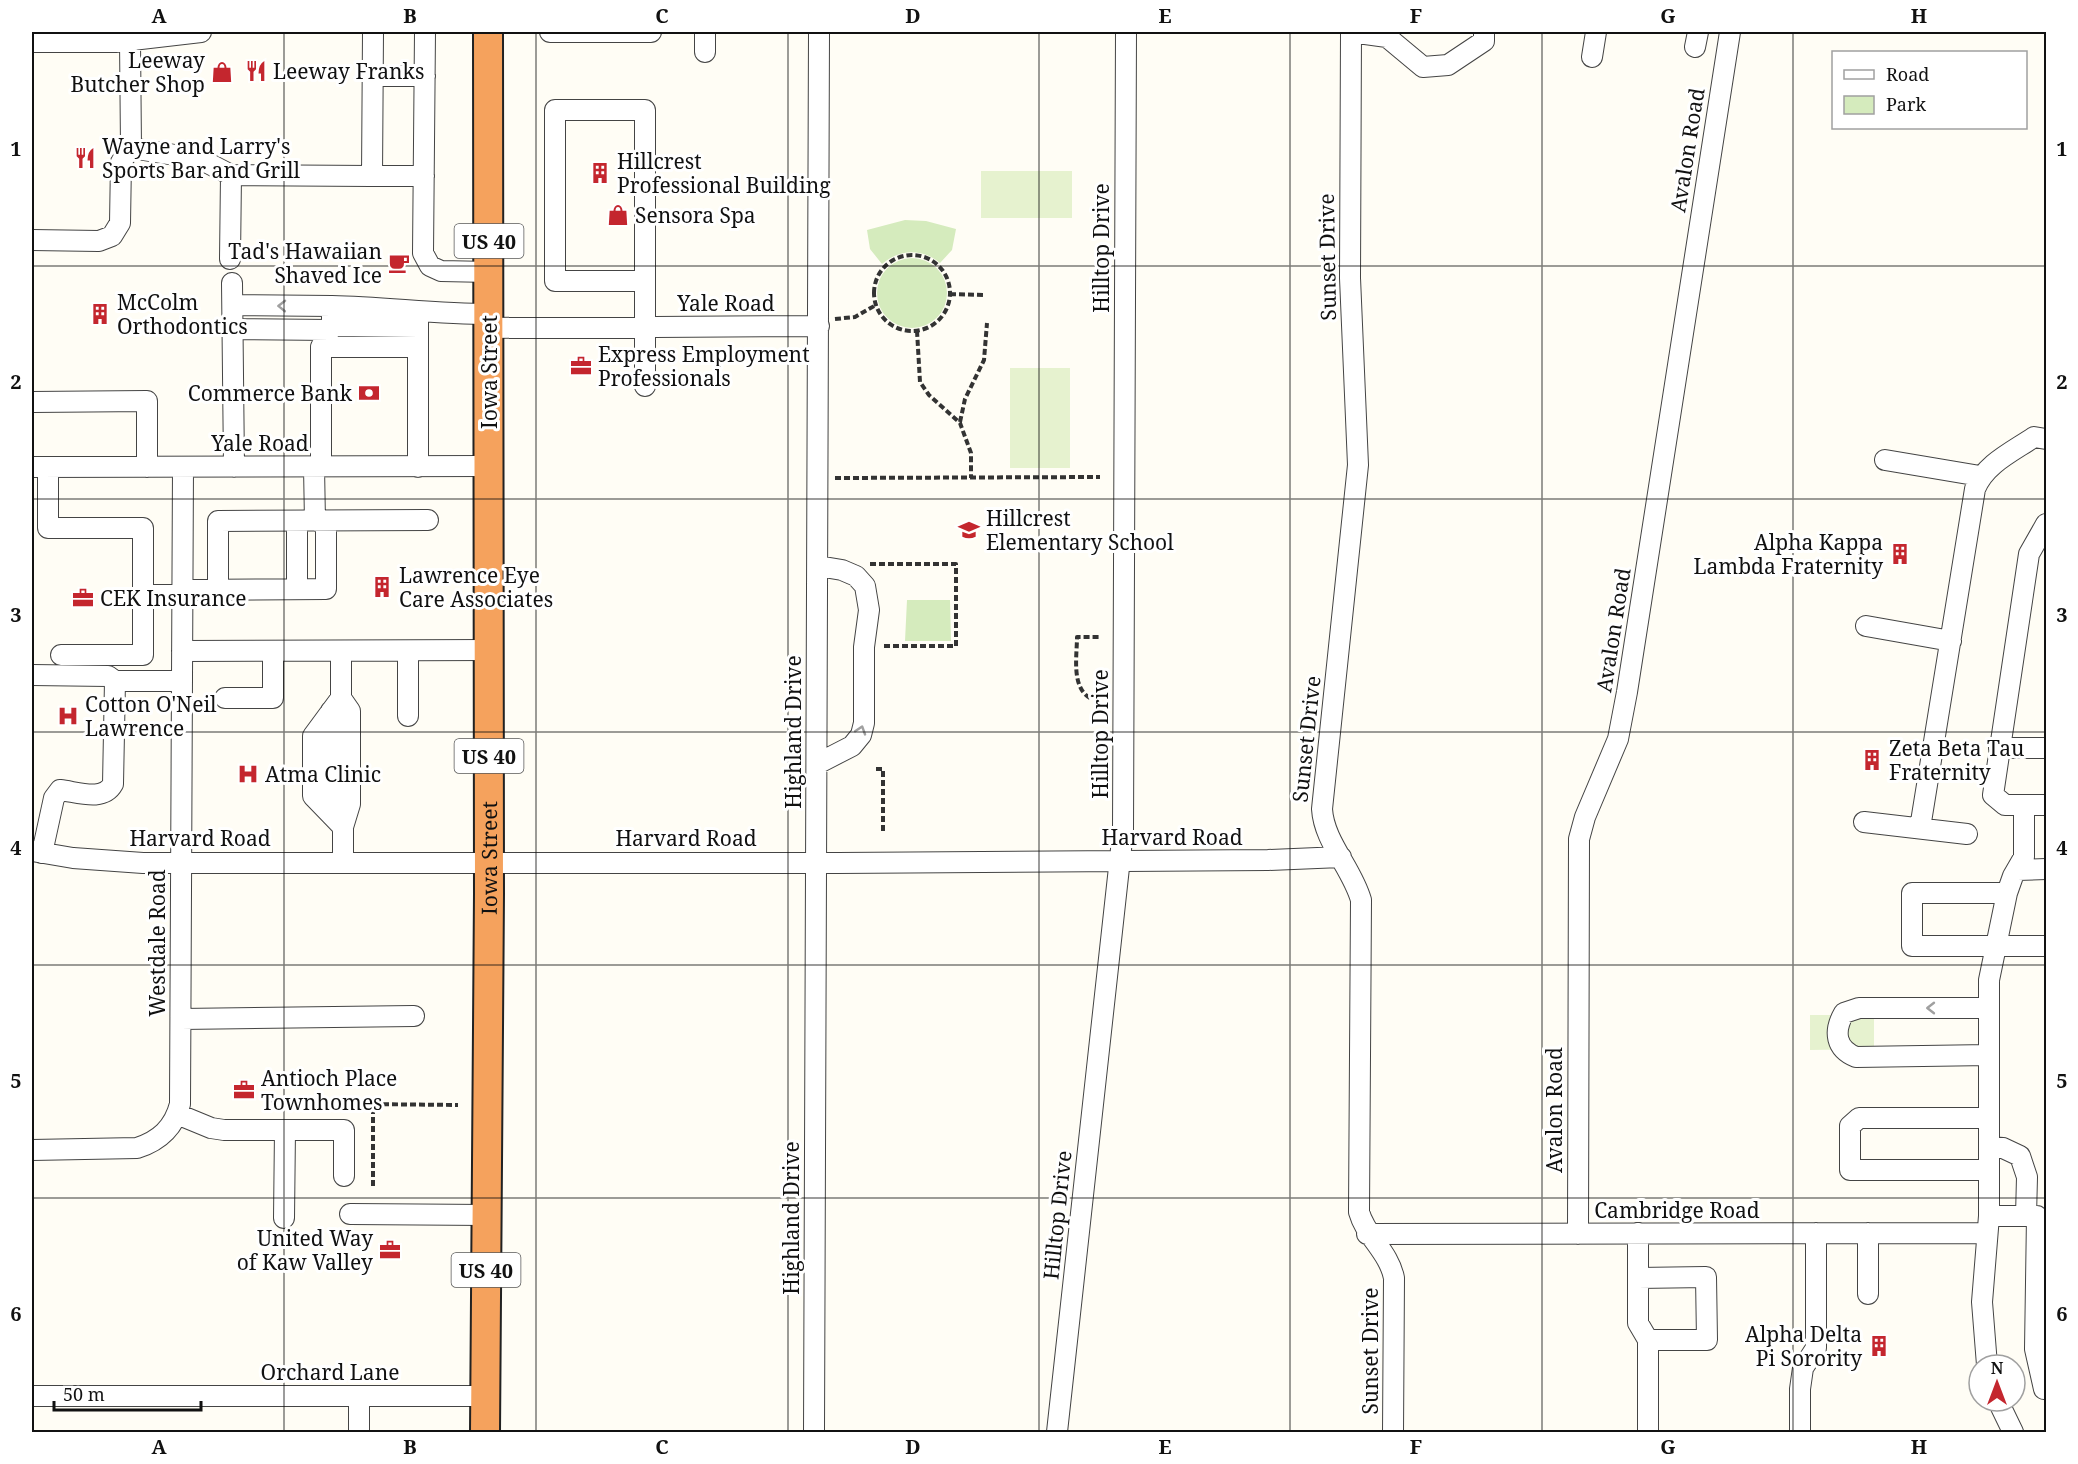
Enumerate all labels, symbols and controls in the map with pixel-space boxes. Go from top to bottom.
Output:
text: A [151,2,167,29]
text: B [403,2,417,29]
text: C [655,2,669,29]
text: D [905,2,921,29]
text: E [1158,2,1172,29]
text: F [1410,2,1422,29]
text: G [1660,2,1676,29]
text: H [1911,2,1927,29]
place label: Leeway Butcher Shop [71,46,205,98]
legend [1832,51,2027,129]
place label: Leeway Franks [273,57,424,85]
restaurant icon: Leeway Franks [244,59,268,83]
shop icon: Leeway Butcher Shop [210,60,234,84]
text: Road [1886,62,1929,86]
street label: Avalon Road [1663,86,1711,214]
text: Park [1886,92,1926,116]
place label: Wayne and Larry's Sports Bar and Grill [102,132,300,184]
text: 1 [10,135,22,162]
text: 1 [2056,135,2068,162]
restaurant icon: Wayne and Larry's Sports Bar and Grill [73,146,97,170]
place label: Hillcrest Professional Building [617,147,831,199]
building icon: Hillcrest Professional Building [588,161,612,185]
street label: Hilltop Drive [1087,183,1115,313]
street label: Sunset Drive [1312,193,1342,321]
place label: Sensora Spa [635,201,756,229]
shop icon: Sensora Spa [606,203,630,227]
road number: US 40 [454,224,524,258]
place label: Tad's Hawaiian Shaved Ice [228,237,382,289]
cafe icon: Tad's Hawaiian Shaved Ice [387,251,411,275]
place label: McColm Orthodontics [117,288,248,340]
street label: Yale Road [676,289,775,317]
one-way arrow [278,300,287,312]
building icon: McColm Orthodontics [88,302,112,326]
street label: Iowa Street [475,315,503,429]
place label: Express Employment Professionals [598,340,810,392]
office icon: Express Employment Professionals [569,354,593,378]
text: 2 [10,368,22,395]
text: 2 [2056,368,2068,395]
place label: Commerce Bank [188,379,353,407]
bank icon: Commerce Bank [357,381,381,405]
street label: Yale Road [210,429,309,457]
place label: Hillcrest Elementary School [986,504,1174,556]
school or university icon: Hillcrest Elementary School [957,518,981,542]
place label: Alpha Kappa Lambda Fraternity [1693,528,1883,580]
building icon: Alpha Kappa Lambda Fraternity [1888,542,1912,566]
place label: Lawrence Eye Care Associates [399,561,553,613]
street label: Avalon Road [1589,566,1637,694]
building icon: Lawrence Eye Care Associates [370,575,394,599]
place label: CEK Insurance [100,584,247,612]
office icon: CEK Insurance [71,586,95,610]
text: 3 [10,601,22,628]
text: 3 [2056,601,2068,628]
street label: Highland Drive [779,655,807,809]
street label: Hilltop Drive [1086,669,1114,799]
street label: Sunset Drive [1285,674,1327,804]
place label: Cotton O'Neil Lawrence [85,690,217,742]
hospital icon: Cotton O'Neil Lawrence [56,704,80,728]
one-way arrow [853,725,866,736]
place label: Zeta Beta Tau Fraternity [1889,734,2024,786]
road number: US 40 [454,739,524,773]
building icon: Zeta Beta Tau Fraternity [1860,748,1884,772]
place label: Atma Clinic [265,760,381,788]
hospital icon: Atma Clinic [236,762,260,786]
street label: Iowa Street [475,801,503,915]
street label: Harvard Road [1101,823,1243,851]
street label: Harvard Road [129,824,271,852]
street label: Harvard Road [615,824,757,852]
text: 4 [10,834,22,861]
text: 4 [2056,834,2068,861]
street label: Westdale Road [143,869,171,1017]
one-way arrow [1926,1002,1935,1014]
street label: Avalon Road [1540,1047,1568,1173]
place label: Antioch Place Townhomes [261,1064,397,1116]
text: 5 [10,1067,22,1094]
text: 5 [2056,1067,2068,1094]
office icon: Antioch Place Townhomes [232,1078,256,1102]
street label: Highland Drive [777,1141,805,1295]
street label: Hilltop Drive [1036,1149,1078,1281]
street label: Cambridge Road [1594,1196,1760,1224]
place label: United Way of Kaw Valley [237,1224,373,1276]
office icon: United Way of Kaw Valley [378,1238,402,1262]
road number: US 40 [452,1253,520,1287]
street label: Sunset Drive [1356,1287,1384,1415]
text: 6 [10,1300,22,1327]
text: 6 [2056,1300,2068,1327]
place label: Alpha Delta Pi Sorority [1745,1320,1862,1372]
building icon: Alpha Delta Pi Sorority [1867,1334,1891,1358]
north arrow [1967,1353,2027,1413]
text: N [1991,1357,2004,1379]
street label: Orchard Lane [261,1358,399,1386]
scale bar [54,1374,201,1412]
text: 50 m [63,1382,105,1406]
text: A [151,1433,167,1460]
text: B [403,1433,417,1460]
text: C [655,1433,669,1460]
text: D [905,1433,921,1460]
text: E [1158,1433,1172,1460]
text: F [1410,1433,1422,1460]
text: G [1660,1433,1676,1460]
text: H [1911,1433,1927,1460]

